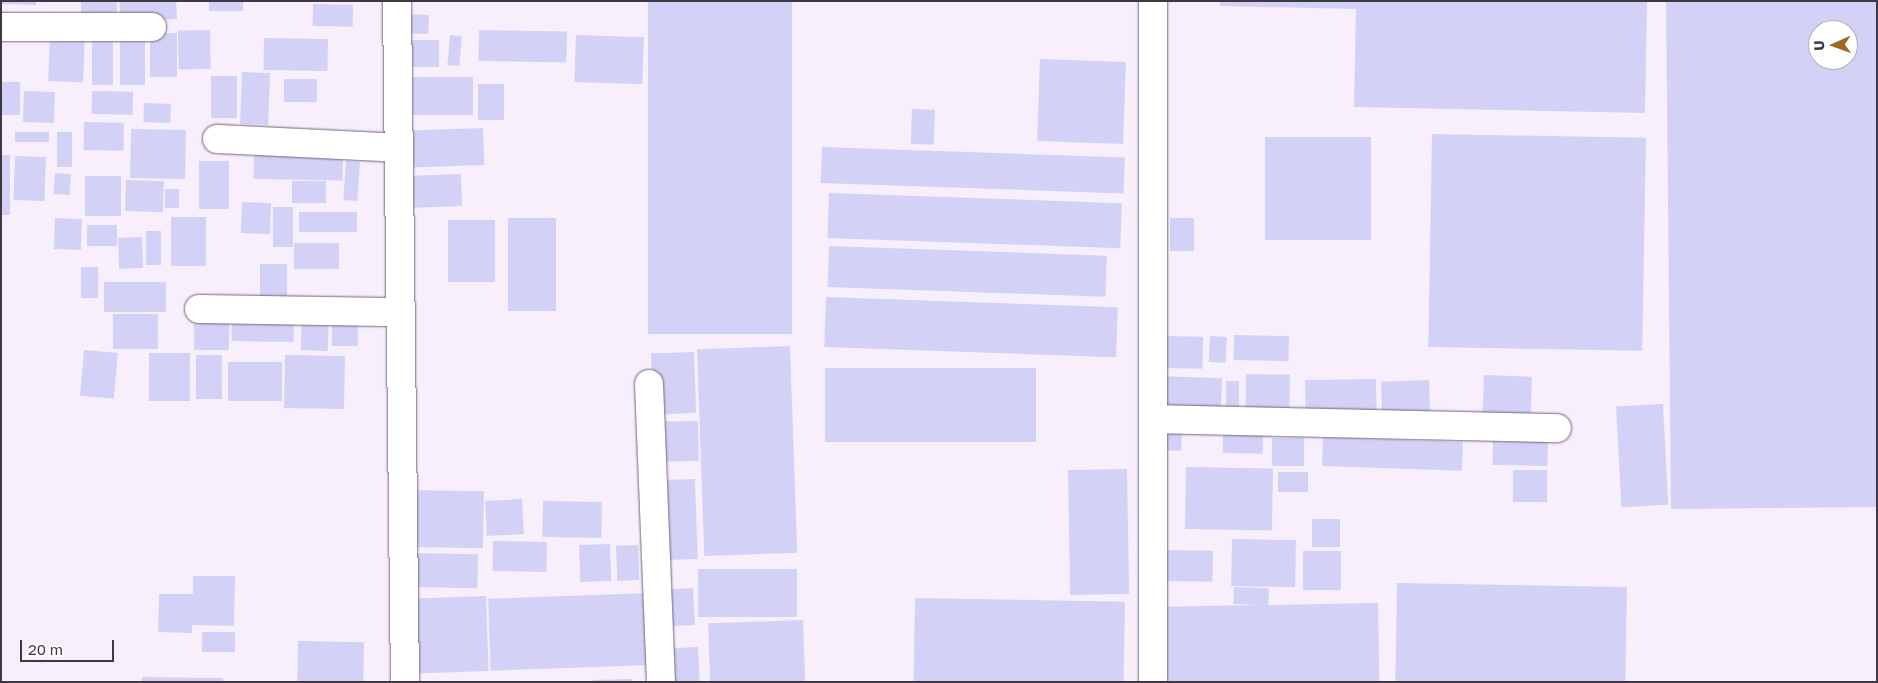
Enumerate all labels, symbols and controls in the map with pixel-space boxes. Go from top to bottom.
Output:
north arrow [1808,20,1858,70]
text: U [1810,40,1827,51]
scale bar [22,630,116,662]
text: 20 m [28,640,63,658]

